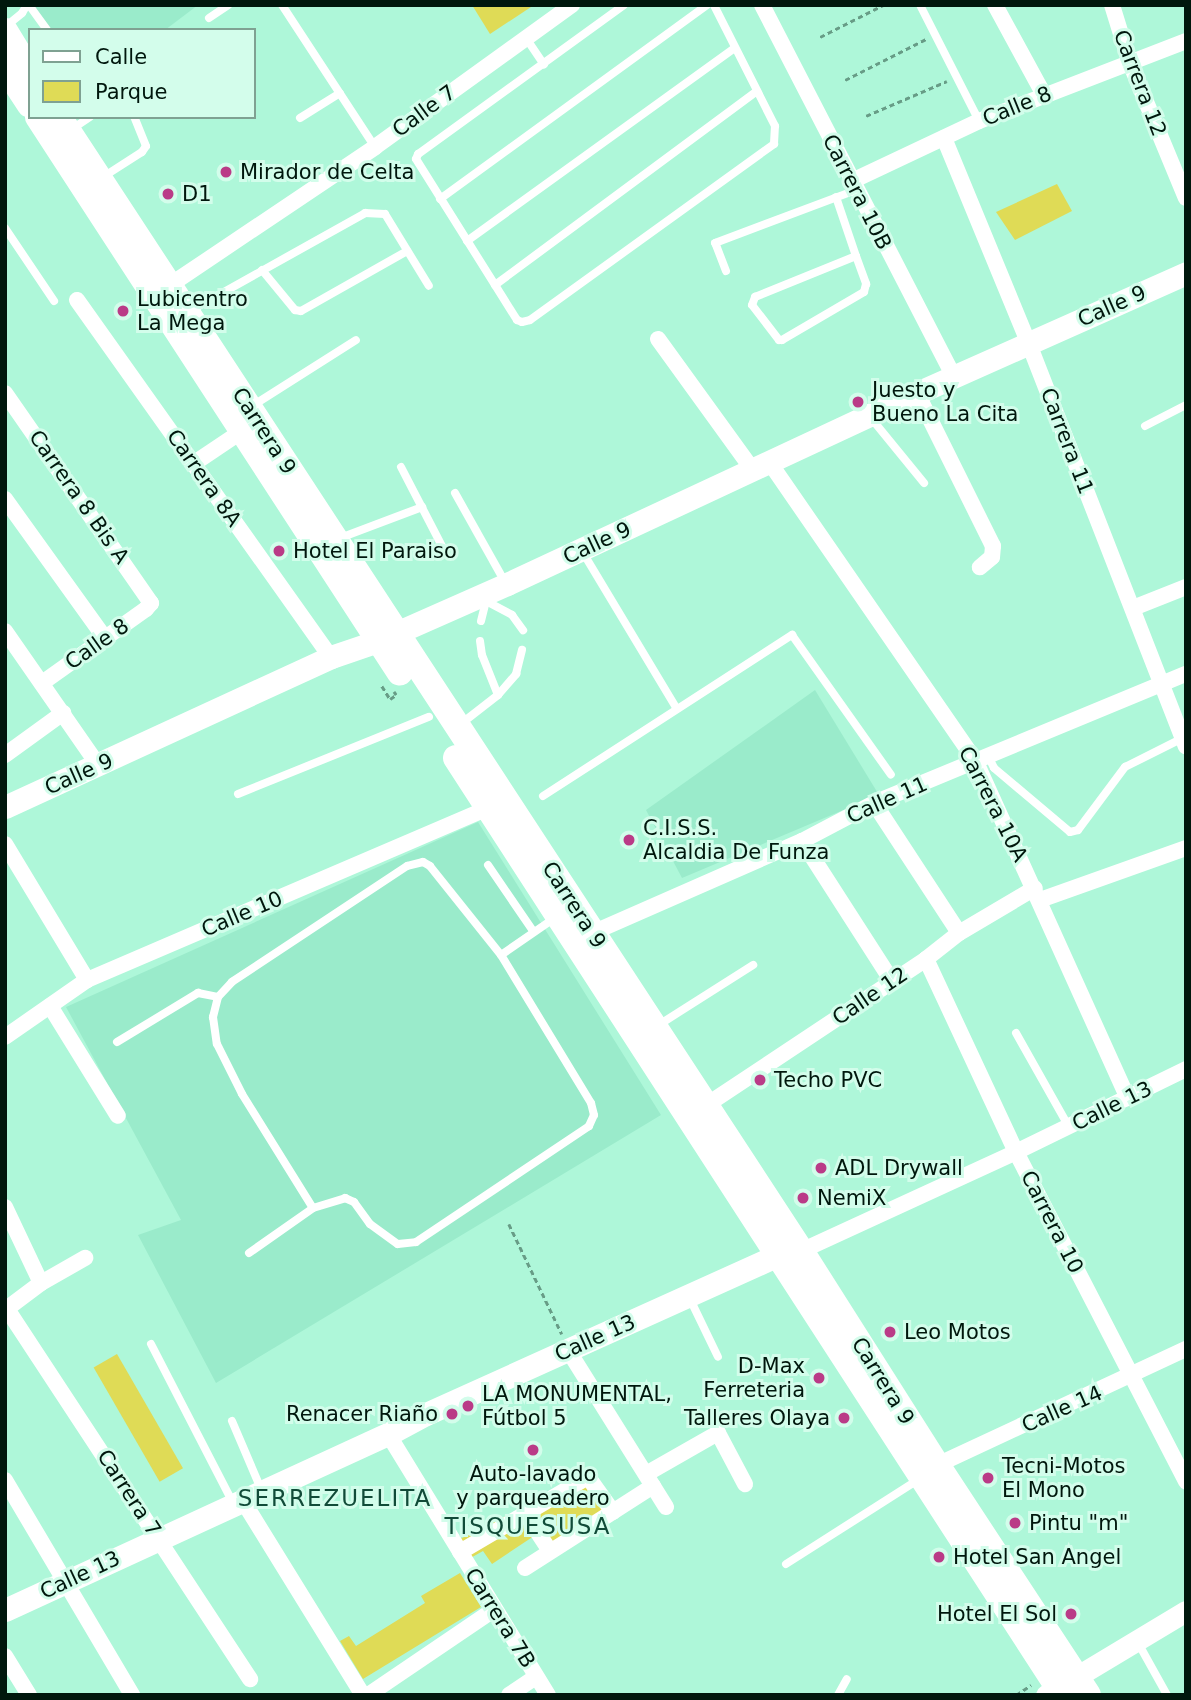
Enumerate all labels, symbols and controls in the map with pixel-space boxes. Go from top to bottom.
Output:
street label: Carrera 12 [1108,26,1172,140]
legend [28,28,256,119]
text: Calle [95,45,147,69]
text: Parque [95,80,167,104]
street label: Calle 7 [387,80,461,142]
street label: Calle 8 [979,81,1055,131]
street label: Carrera 10B [817,130,897,254]
place label: Mirador de Celta [240,159,414,185]
marker: Mirador de Celta [218,164,234,180]
place label: D1 [182,181,212,207]
marker: D1 [160,186,176,202]
street label: Calle 9 [1074,280,1150,332]
place label: Lubicentro La Mega [137,286,248,336]
marker: Lubicentro La Mega [115,303,131,319]
place label: Juesto y Bueno La Cita [872,377,1018,427]
street label: Carrera 9 [227,383,301,479]
street label: Carrera 11 [1035,384,1099,498]
marker: Juesto y Bueno La Cita [850,394,866,410]
street label: Carrera 8 Bis A [24,425,134,569]
street label: Carrera 8A [161,425,247,531]
street label: Calle 9 [559,516,635,570]
place label: Hotel El Paraiso [293,538,457,564]
marker: Hotel El Paraiso [271,543,287,559]
street label: Calle 8 [60,613,134,675]
street label: Carrera 10A [953,742,1033,866]
street label: Calle 9 [41,748,117,800]
street label: Calle 11 [843,771,931,829]
place label: C.I.S.S. Alcaldia De Funza [643,815,829,865]
marker: C.I.S.S. Alcaldia De Funza [621,832,637,848]
street label: Carrera 9 [537,857,611,953]
street label: Calle 10 [198,886,286,942]
street label: Calle 12 [828,962,912,1030]
place label: Techo PVC [774,1067,882,1093]
marker: Techo PVC [752,1072,768,1088]
street label: Calle 13 [1068,1076,1156,1136]
place label: ADL Drywall [835,1155,963,1181]
marker: ADL Drywall [813,1160,829,1176]
street label: Carrera 10 [1015,1166,1089,1278]
place label: NemiX [817,1185,886,1211]
marker: NemiX [795,1190,811,1206]
street label: Calle 13 [551,1309,639,1367]
place label: Leo Motos [904,1319,1011,1345]
marker: Leo Motos [882,1324,898,1340]
street label: Carrera 9 [846,1333,920,1429]
place label: D-Max Ferreteria [703,1353,805,1403]
marker: D-Max Ferreteria [811,1370,827,1386]
street label: Calle 14 [1018,1380,1106,1438]
place label: LA MONUMENTAL, Fútbol 5 [482,1381,672,1431]
marker: LA MONUMENTAL, Fútbol 5 [460,1398,476,1414]
place label: Renacer Riaño [286,1401,438,1427]
place label: Talleres Olaya [684,1405,830,1431]
marker: Renacer Riaño [444,1406,460,1422]
marker: Talleres Olaya [836,1410,852,1426]
marker: Auto-lavado y parqueadero [525,1442,541,1458]
street label: Carrera 7 [92,1445,166,1541]
place label: Tecni-Motos El Mono [1002,1453,1125,1503]
place label: Auto-lavado y parqueadero [456,1461,610,1511]
marker: Tecni-Motos El Mono [980,1470,996,1486]
district label: SERREZUELITA [239,1484,431,1512]
place label: Pintu "m" [1029,1510,1128,1536]
district label: TISQUESUSA [446,1512,610,1540]
marker: Pintu "m" [1007,1515,1023,1531]
place label: Hotel San Angel [953,1544,1121,1570]
street label: Calle 13 [36,1546,124,1604]
marker: Hotel San Angel [931,1549,947,1565]
street label: Carrera 7B [459,1563,541,1673]
place label: Hotel El Sol [937,1601,1057,1627]
marker: Hotel El Sol [1063,1606,1079,1622]

